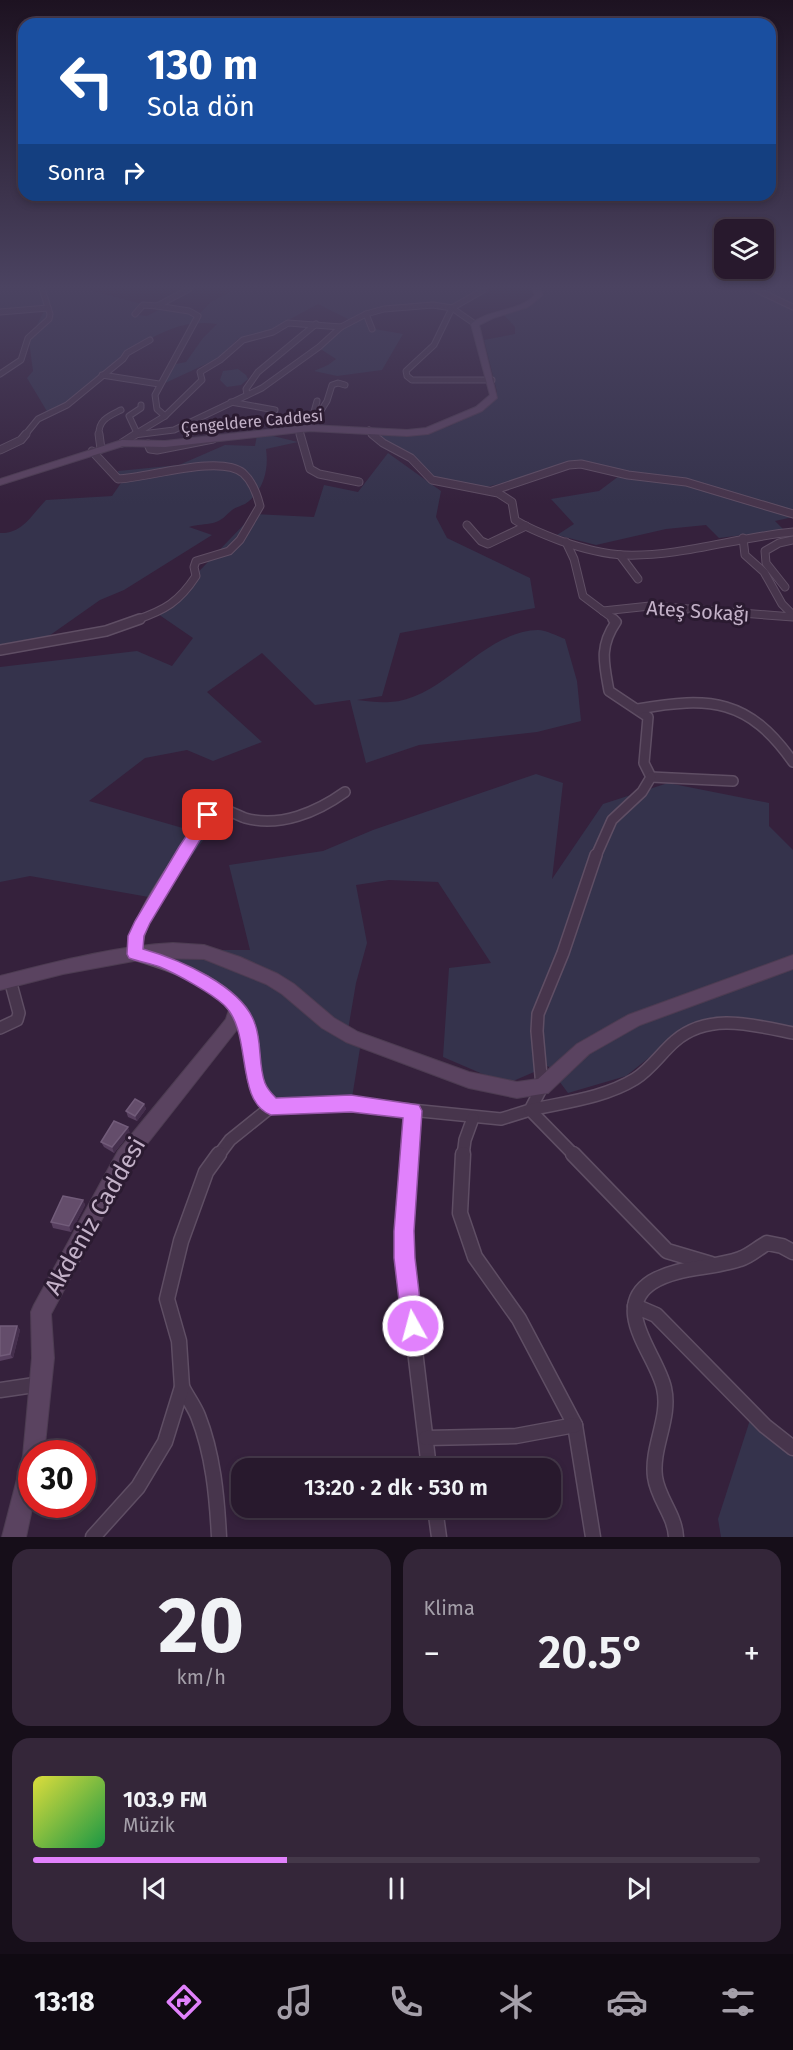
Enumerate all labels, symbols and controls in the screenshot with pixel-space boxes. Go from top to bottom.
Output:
text: 130 m [147,40,258,90]
icon: left [48,42,126,120]
text: Sola dön [147,91,255,123]
icon: right [117,156,150,189]
text: Sonra [48,159,105,186]
map controls [714,219,774,279]
button: layers [714,219,774,279]
street label: Çengeldere Caddesi [180,406,324,438]
street label: Ateş Sokağı [646,595,750,628]
pin [182,789,233,840]
icon: arrive [191,798,224,831]
street label: Akdeniz Caddesi [39,1132,151,1300]
position arrow [381,1294,445,1358]
speed limit sign: 30 [18,1440,96,1518]
text: 13:20 · 2 dk · 530 m [304,1474,488,1501]
text: 20 [158,1579,244,1673]
text: Klima [424,1596,475,1620]
text: 20.5° [538,1626,645,1680]
text: − [424,1634,440,1674]
text: + [744,1634,760,1674]
text: km/h [177,1665,226,1689]
text: 103.9 FM [123,1786,207,1813]
text: Müzik [123,1813,175,1837]
icon: previous [138,1872,171,1905]
icon: pause [380,1872,413,1905]
icon: next [622,1872,655,1905]
icon: directions [163,1981,205,2023]
icon: music [274,1981,316,2023]
icon: phone [385,1981,427,2023]
icon: climate [495,1981,537,2023]
icon: car [606,1981,648,2023]
icon: filters [717,1981,759,2023]
text: 13:18 [34,1986,95,2018]

